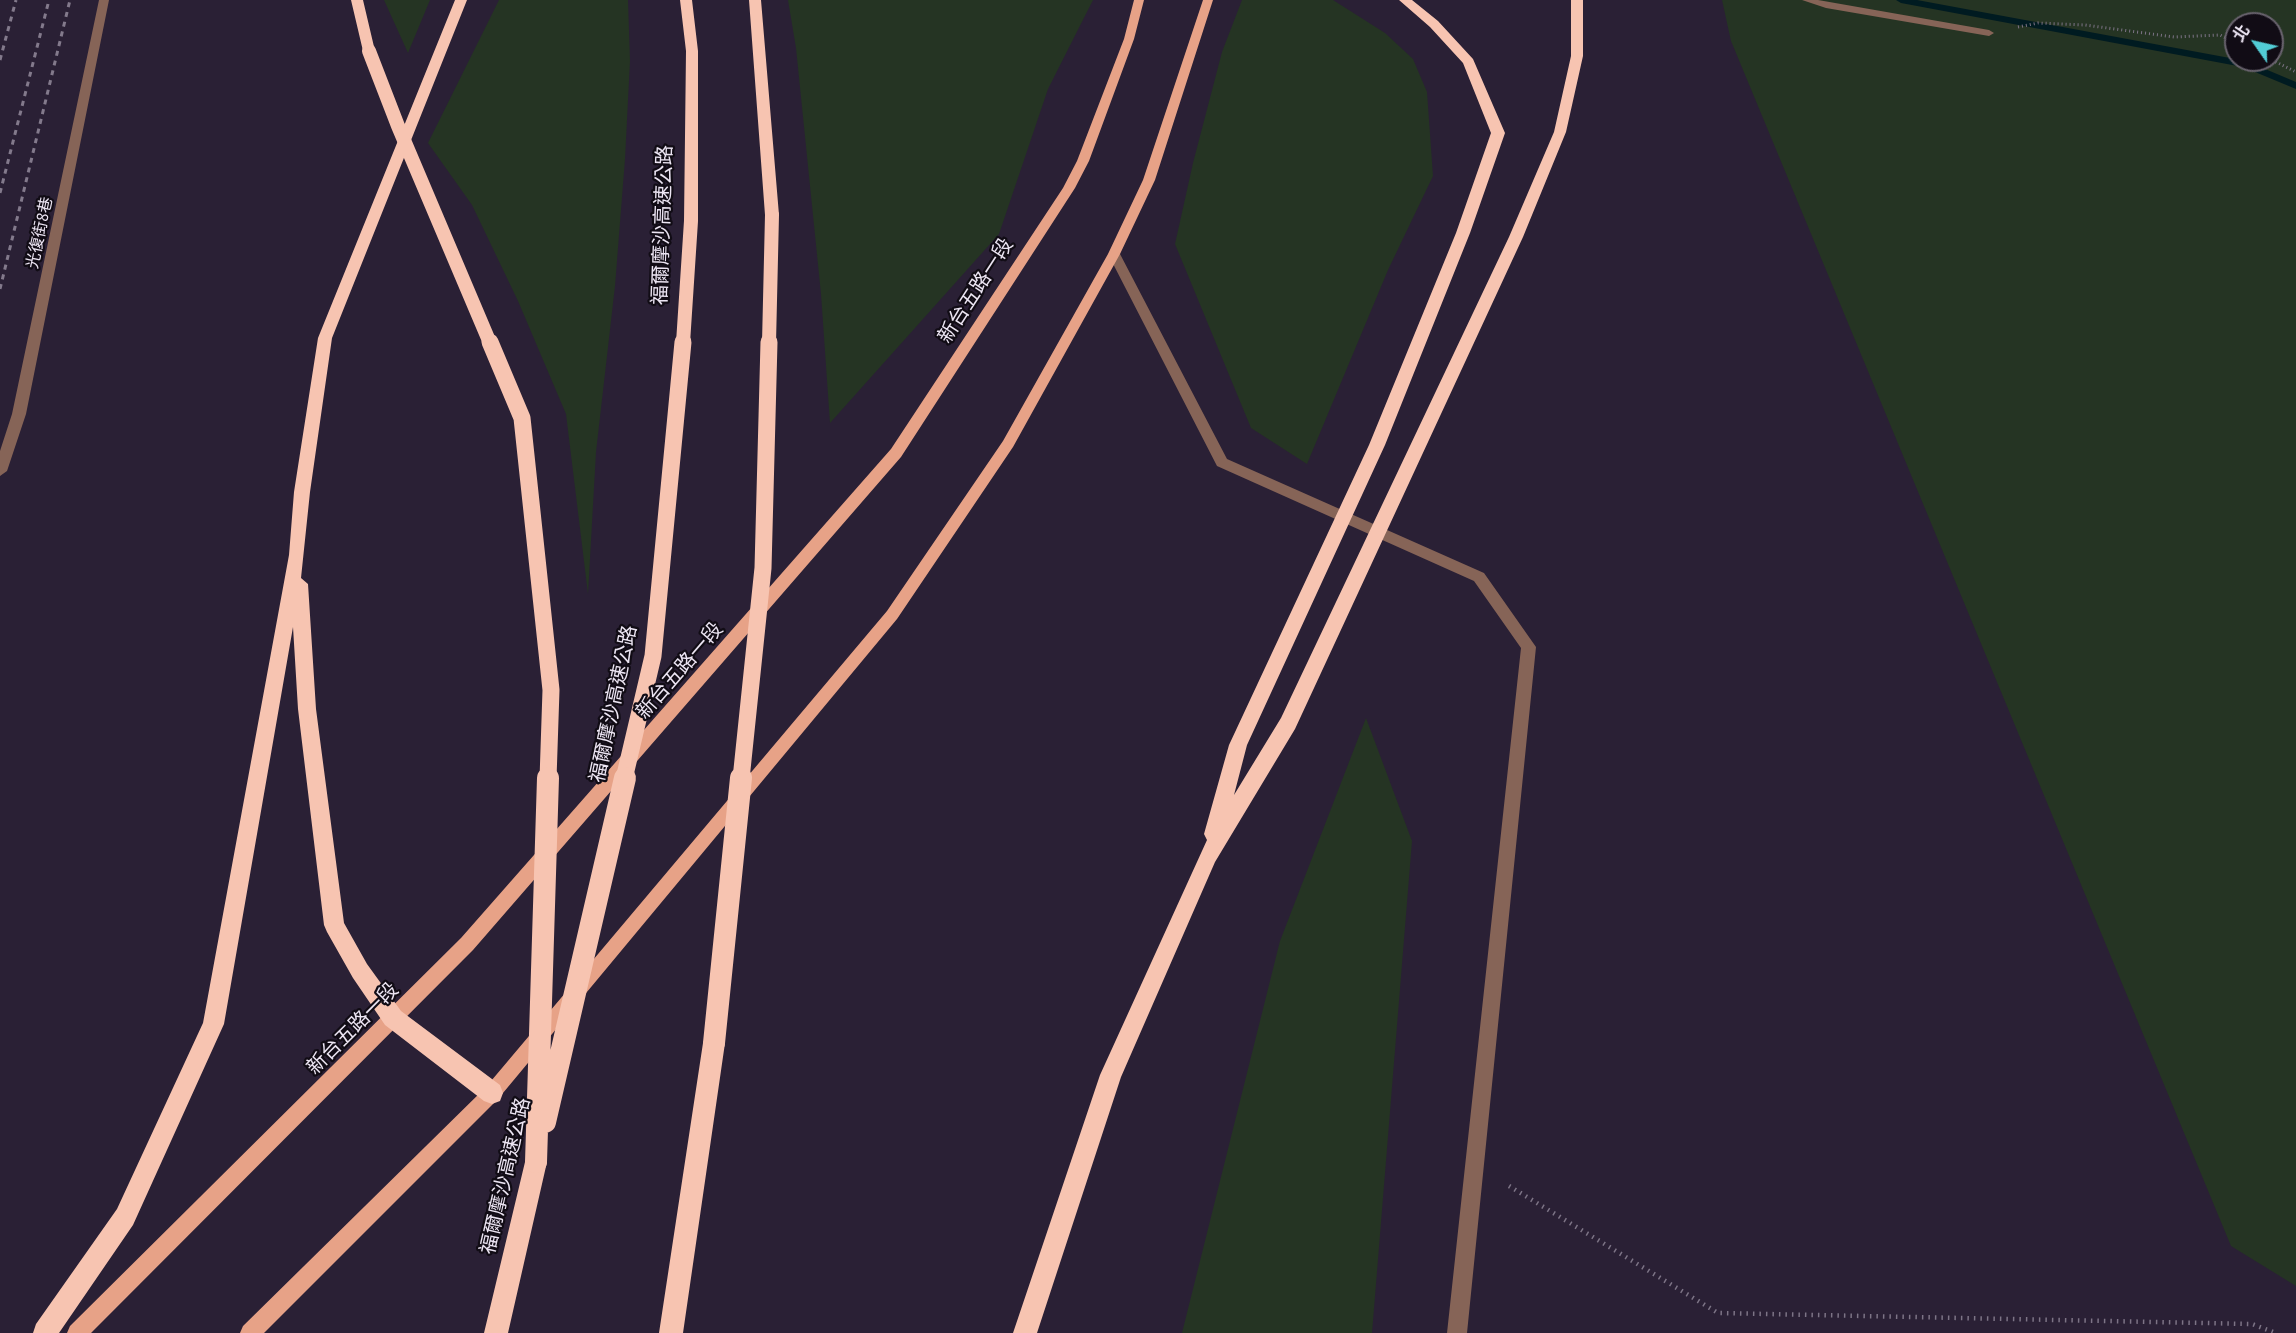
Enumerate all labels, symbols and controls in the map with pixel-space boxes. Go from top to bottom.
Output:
north arrow [2224,12,2284,72]
text: 北 [2228,21,2253,45]
street label: 福爾摩沙高速公路 [648,145,678,305]
street label: 光復街8巷 [23,195,57,271]
street label: 新台五路一段 [933,234,1019,348]
street label: 新台五路一段 [632,618,728,724]
street label: 福爾摩沙高速公路 [586,623,642,785]
street label: 新台五路一段 [302,978,404,1080]
street label: 福爾摩沙高速公路 [476,1095,536,1257]

